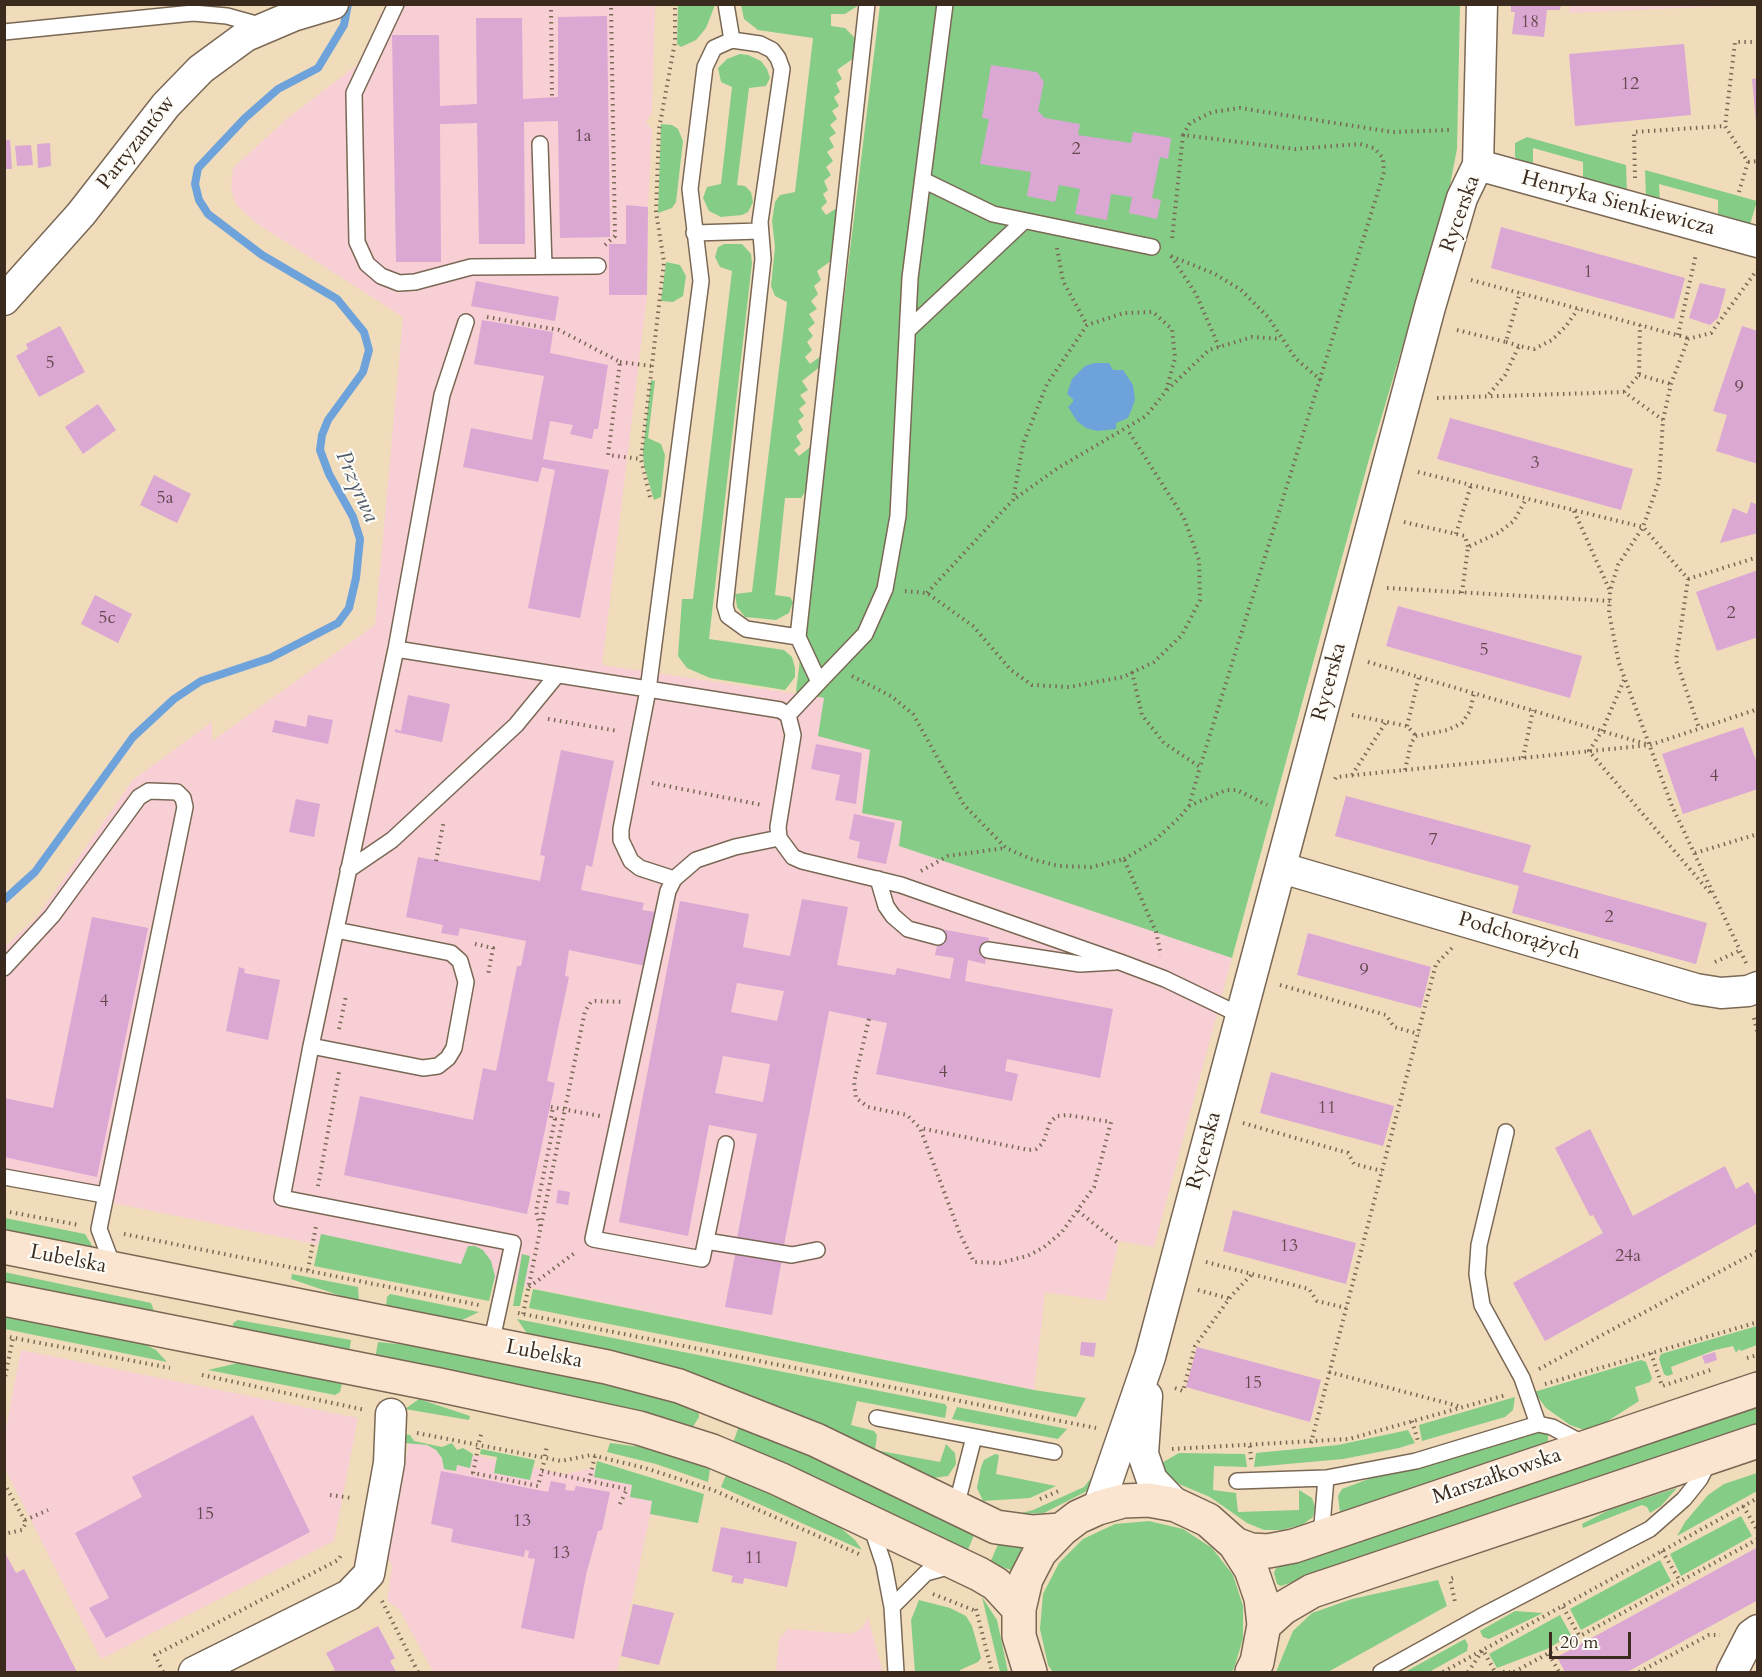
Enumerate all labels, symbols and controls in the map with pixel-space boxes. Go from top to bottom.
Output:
house number: 18 [1521,12,1539,34]
house number: 12 [1621,74,1639,96]
street label: Partyzantów [93,91,181,195]
house number: 1a [575,126,591,148]
house number: 2 [1071,139,1081,161]
street label: Henryka Sienkiewicza [1519,166,1717,242]
street label: Rycerska [1436,172,1486,256]
house number: 1 [1583,262,1593,284]
house number: 5 [45,353,55,375]
house number: 9 [1734,377,1744,399]
water label: Przyrwa [329,447,383,527]
house number: 3 [1530,453,1540,475]
house number: 5a [157,488,173,510]
house number: 2 [1726,603,1736,625]
house number: 5c [98,608,116,630]
street label: Rycerska [1308,640,1352,724]
house number: 5 [1479,640,1489,662]
house number: 4 [1709,766,1719,788]
house number: 7 [1428,830,1438,852]
house number: 2 [1604,907,1614,929]
street label: Podchorążych [1455,908,1583,966]
house number: 9 [1359,960,1369,982]
house number: 4 [99,991,109,1013]
house number: 4 [938,1062,948,1084]
house number: 11 [1318,1098,1336,1120]
street label: Rycerska [1183,1109,1227,1193]
house number: 13 [1280,1236,1298,1258]
street label: Lubelska [27,1240,109,1280]
house number: 24a [1615,1246,1641,1268]
street label: Lubelska [503,1335,585,1375]
house number: 15 [1244,1373,1262,1395]
street label: Marszałkowska [1429,1443,1565,1511]
house number: 15 [196,1504,214,1526]
house number: 13 [513,1511,531,1533]
house number: 13 [552,1543,570,1565]
house number: 11 [745,1548,763,1570]
scale bar [1552,1620,1634,1658]
text: 20 m [1560,1630,1599,1655]

